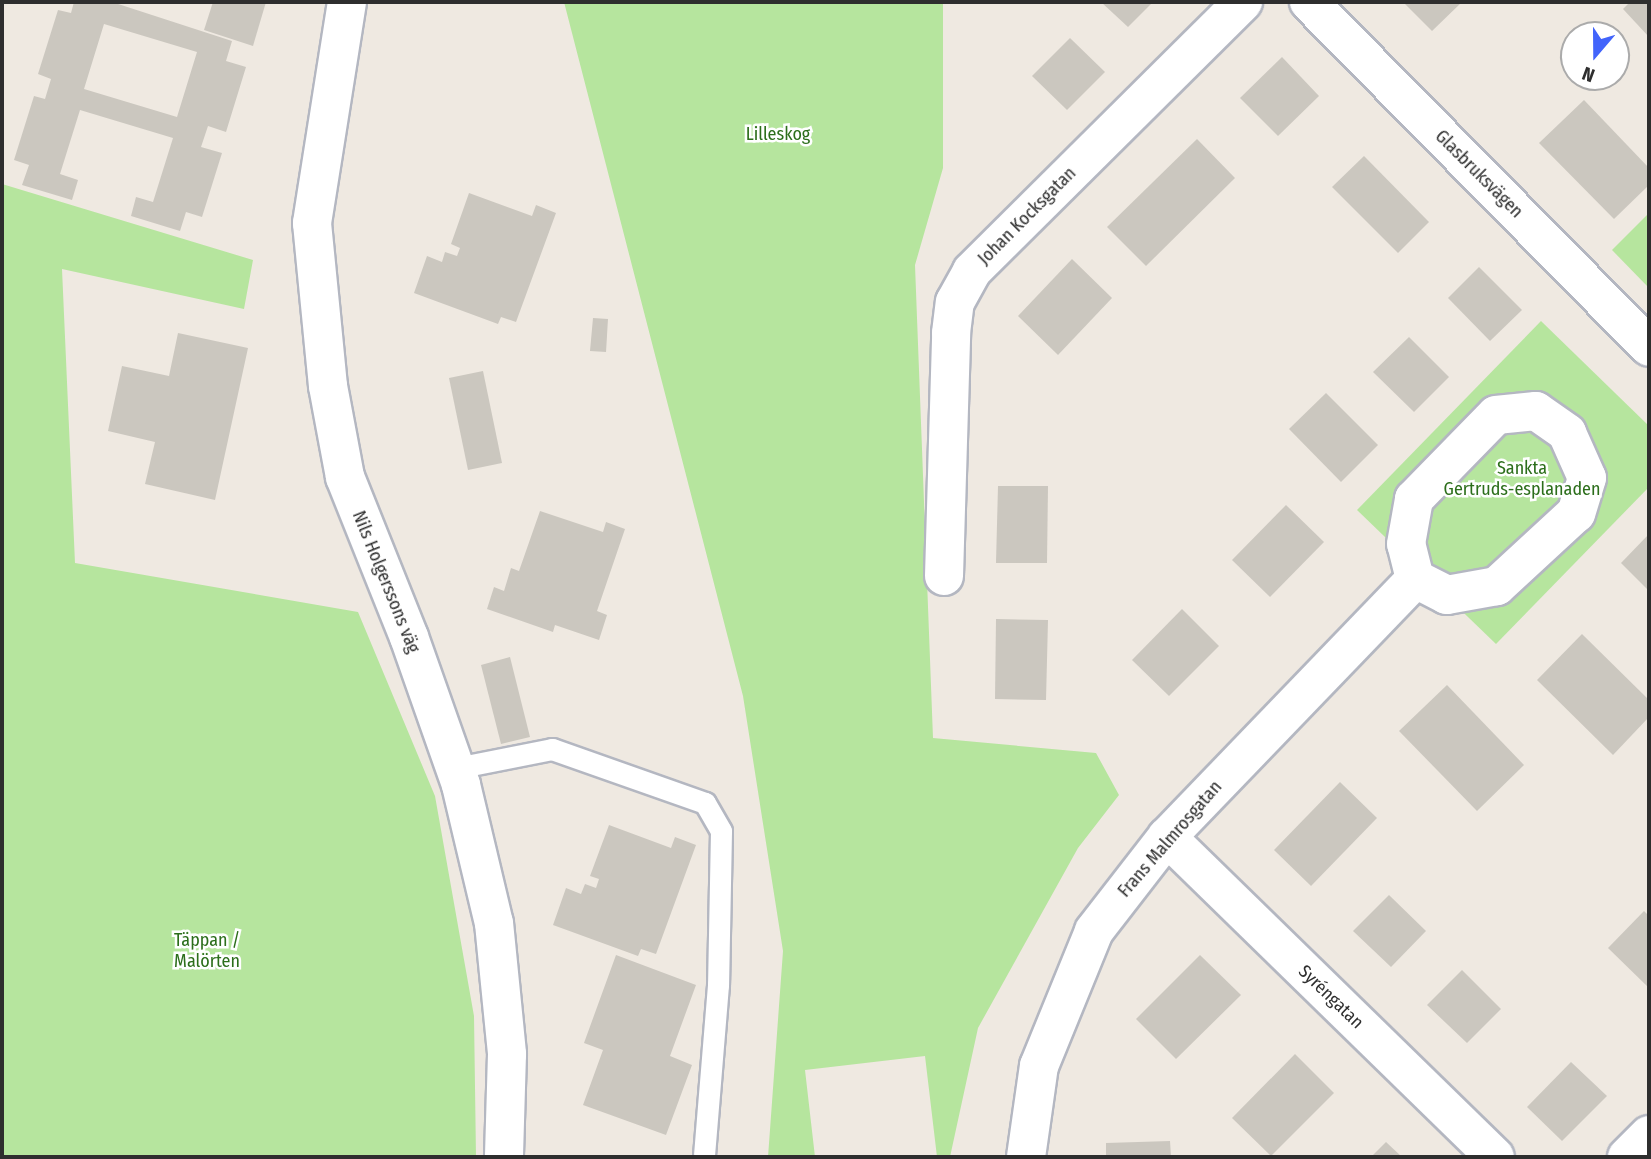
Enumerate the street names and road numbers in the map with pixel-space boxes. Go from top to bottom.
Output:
street label: Glasbruksvägen [1431,126,1527,222]
street label: Johan Kocksgatan [973,162,1081,270]
street label: Nils Holgerssons väg [348,508,424,656]
street label: Frans Malmrosgatan [1114,776,1226,902]
street label: Syréngatan [1294,961,1368,1033]

